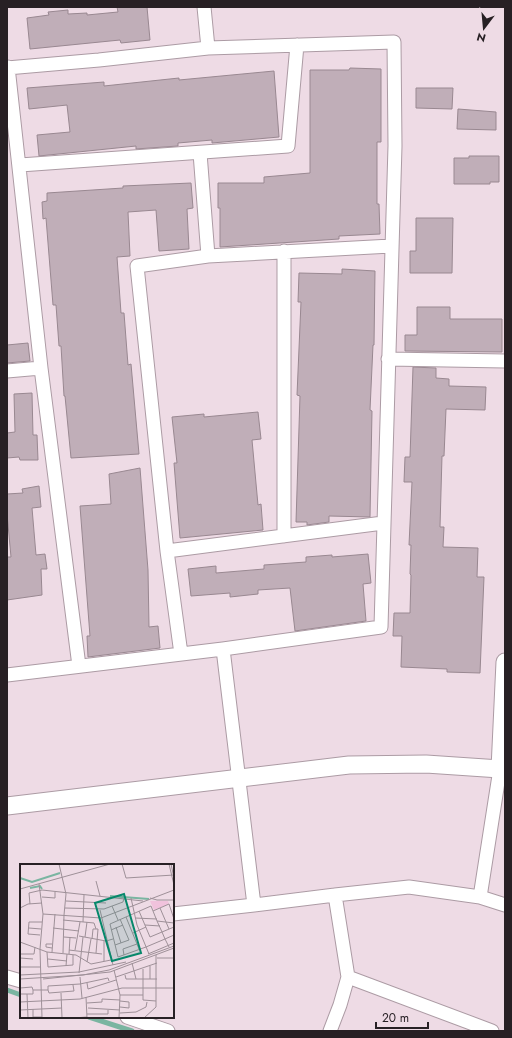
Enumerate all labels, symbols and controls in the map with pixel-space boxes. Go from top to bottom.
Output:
north arrow [464,8,504,48]
text: N [475,29,488,47]
inset map [20,864,174,1018]
scale bar [376,1004,428,1030]
text: 20 m [382,1009,409,1027]

